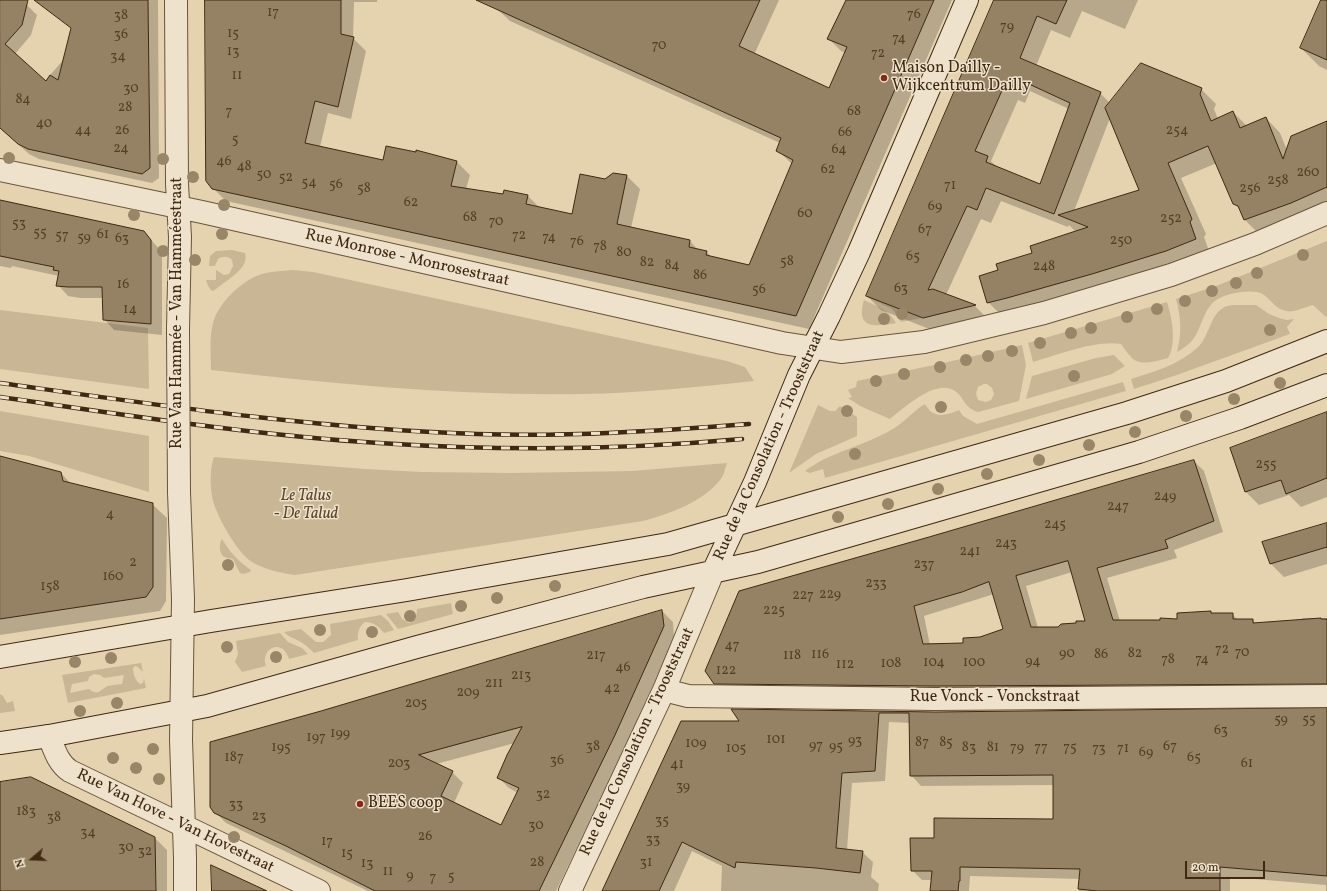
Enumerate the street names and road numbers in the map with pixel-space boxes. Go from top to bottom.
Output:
street label: Rue Van Hammée - Van Hamméestraat [168,177,188,449]
street label: Rue Monrose - Monrosestraat [303,226,511,292]
street label: Rue de la Consolation - Trooststraat [710,328,830,564]
street label: Rue de la Consolation - Trooststraat [577,625,699,859]
street label: Rue Vonck - Vonckstraat [910,688,1080,708]
street label: Rue Van Hove - Van Hovestraat [73,766,277,878]

